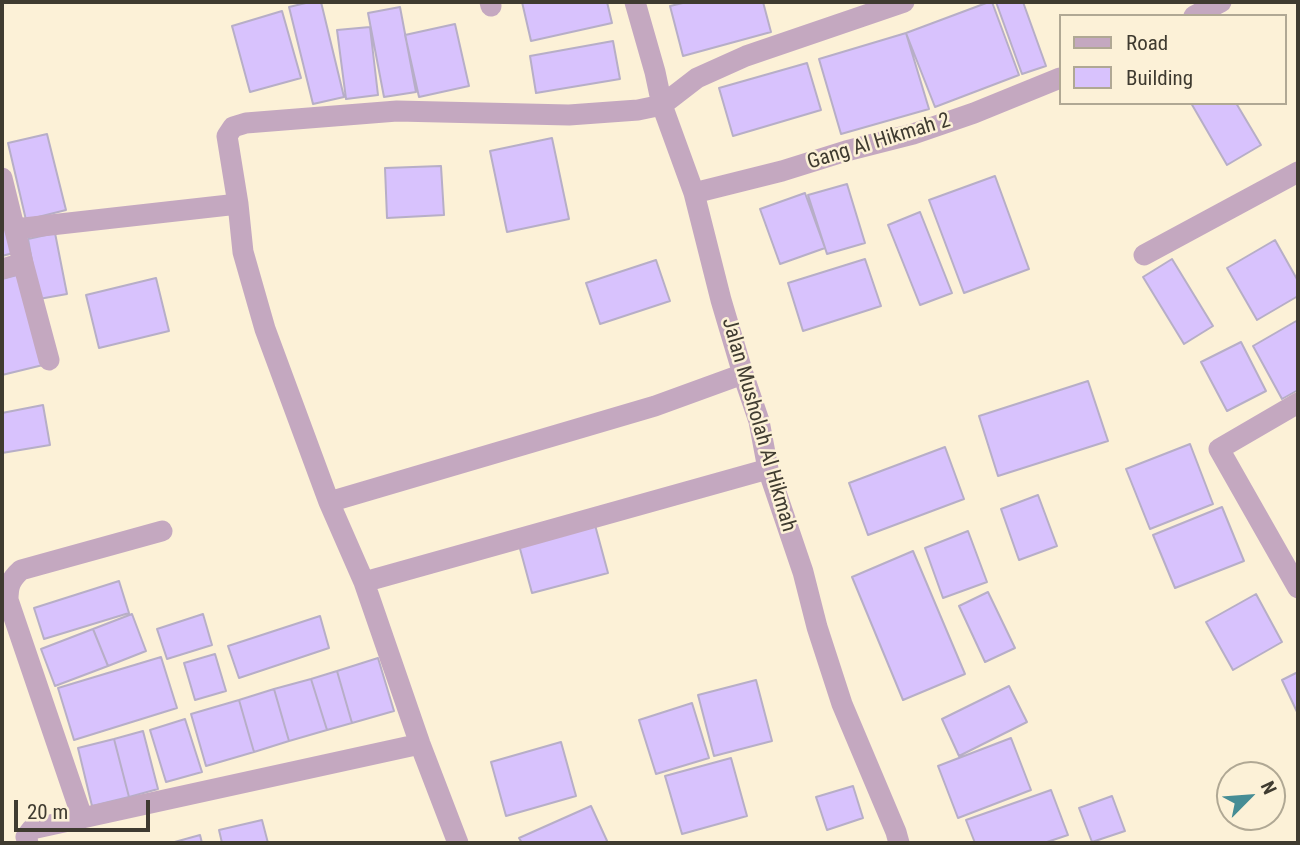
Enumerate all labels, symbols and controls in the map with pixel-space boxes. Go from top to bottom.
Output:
legend [1058,14,1286,105]
text: Road [1126,31,1168,55]
text: Building [1126,66,1193,90]
street label: Gang Al Hikmah 2 [805,108,953,176]
street label: Jalan Musholah Al Hikmah [715,315,801,535]
north arrow [1216,761,1286,831]
text: N [1256,778,1282,798]
scale bar [18,786,154,830]
text: 20 m [27,800,68,824]

